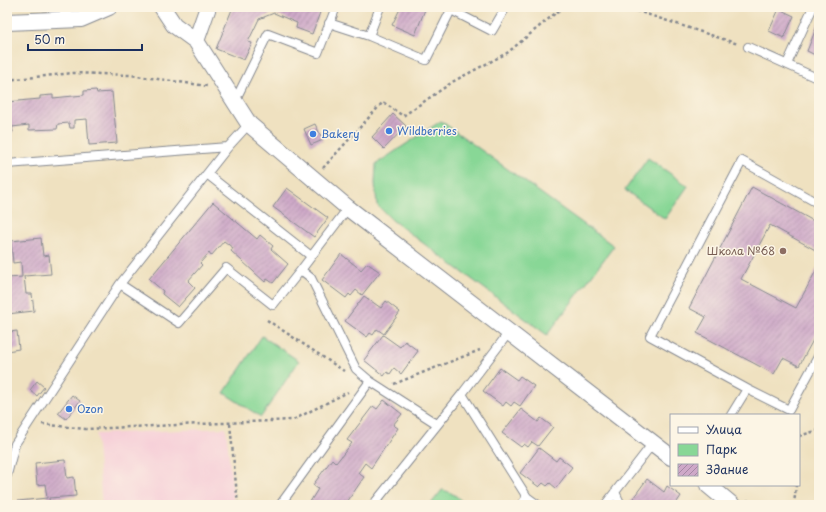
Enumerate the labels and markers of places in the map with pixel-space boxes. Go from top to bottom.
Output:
place label: Wildberries [397,122,457,139]
place label: Bakery [321,125,359,142]
marker: Wildberries [384,126,394,136]
marker: Bakery [308,129,318,139]
place label: Школа №68 [707,242,775,259]
marker: Школа №68 [778,246,788,256]
place label: Ozon [77,400,103,417]
marker: Ozon [64,404,74,414]

